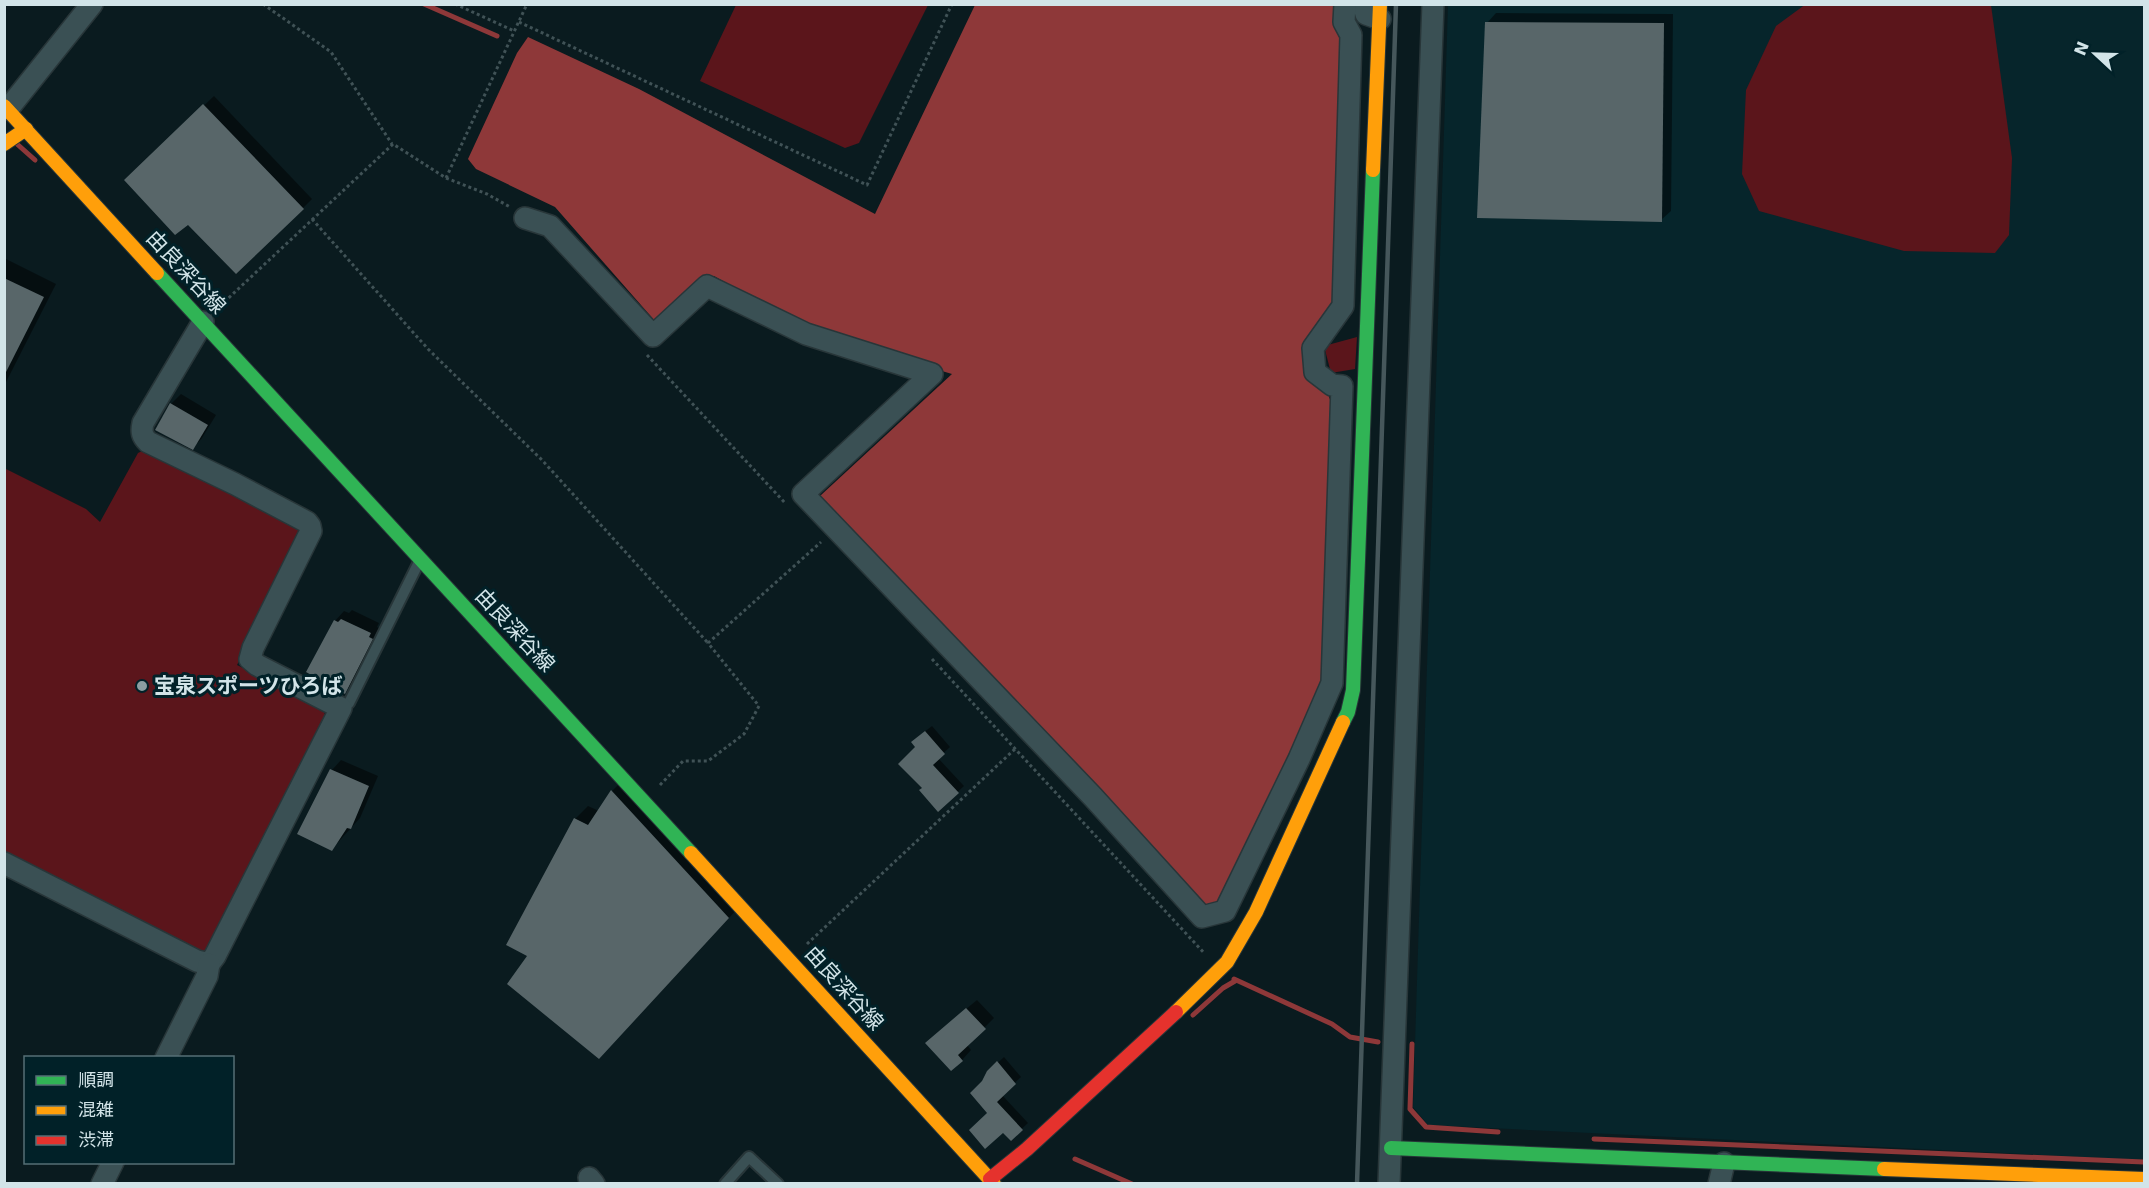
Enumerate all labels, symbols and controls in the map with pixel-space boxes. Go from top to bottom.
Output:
north arrow [2065,24,2125,84]
text: N [2070,39,2093,58]
street label: 由良深谷線 [141,225,231,319]
street label: 由良深谷線 [470,583,560,677]
place label: 宝泉スポーツひろば [154,674,343,698]
marker: 宝泉スポーツひろば [135,679,149,693]
street label: 由良深谷線 [800,941,888,1035]
legend [24,1056,234,1164]
text: 順調 [78,1069,114,1090]
text: 混雑 [78,1099,114,1120]
text: 渋滞 [78,1129,114,1150]

